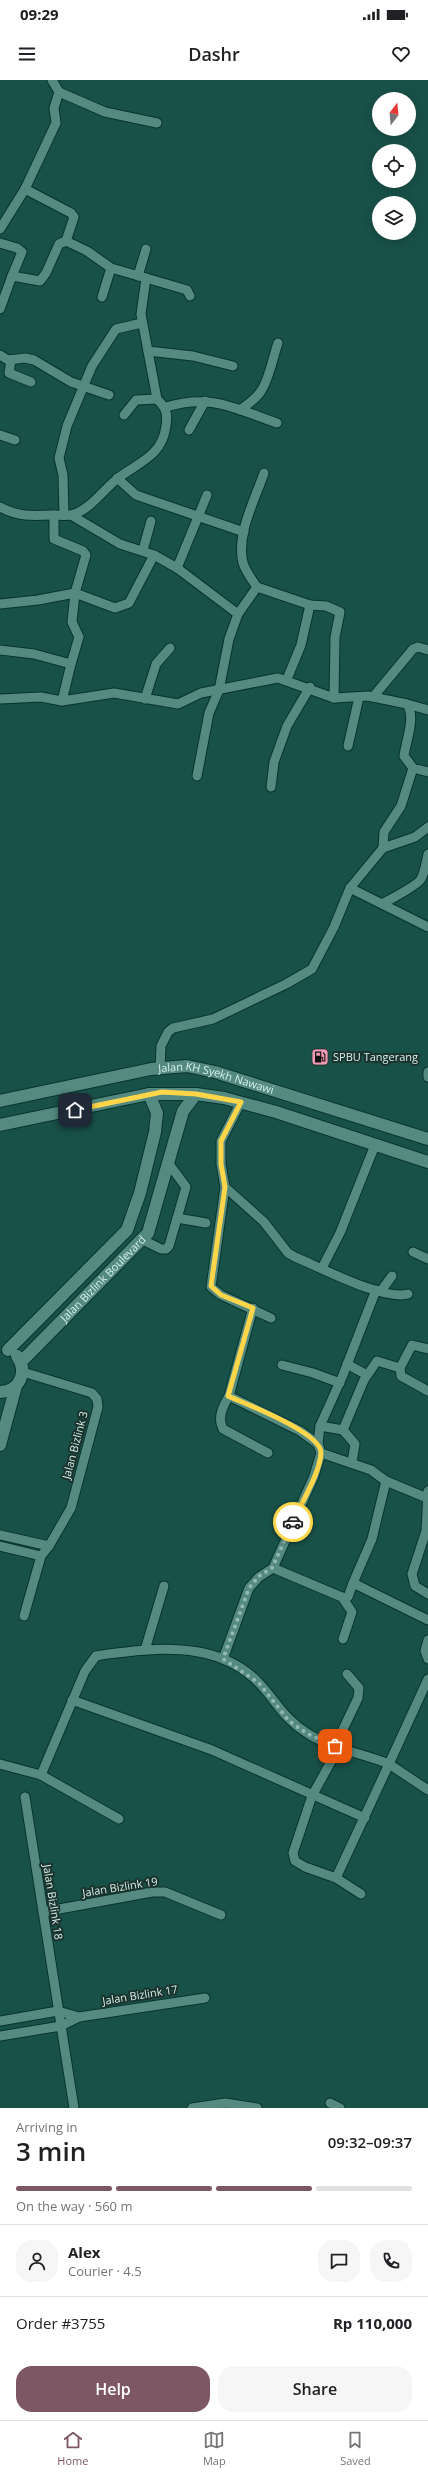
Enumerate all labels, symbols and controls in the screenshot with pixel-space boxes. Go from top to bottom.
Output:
text: 09:29 [20,4,59,24]
text: Dashr [188,42,240,66]
icon: menu [16,43,38,65]
icon: heart [390,43,412,65]
north arrow [372,92,416,136]
map controls [372,92,416,240]
button: locate [372,144,416,188]
button: layers [372,196,416,240]
fuel station icon: SPBU Tangerang [310,1047,330,1067]
place label: SPBU Tangerang [333,1049,418,1064]
street label: Jalan KH Syekh Nawawi [157,1058,276,1097]
pin [58,1093,92,1127]
icon: home [64,1099,86,1121]
street label: Jalan Bizlink Boulevard [56,1232,149,1326]
street label: Jalan Bizlink 3 [58,1409,91,1482]
courier [273,1502,313,1542]
icon: car [282,1511,304,1533]
pin [318,1729,352,1763]
icon: bag [324,1735,346,1757]
street label: Jalan Bizlink 18 [40,1862,67,1941]
street label: Jalan Bizlink 19 [80,1873,159,1900]
street label: Jalan Bizlink 17 [100,1981,179,2008]
text: Arriving in [16,2118,78,2136]
text: 09:32–09:37 [328,2132,412,2152]
text: 3 min [16,2133,86,2169]
text: On the way · 560 m [16,2197,132,2215]
button: person [16,2240,58,2282]
button: chat [318,2240,360,2282]
button: phone [370,2240,412,2282]
text: Alex [68,2242,100,2262]
text: Courier · 4.5 [68,2262,142,2280]
text: Order #3755 [16,2313,105,2333]
text: Rp 110,000 [333,2313,412,2333]
button: Help [16,2366,210,2412]
button: Share [218,2366,412,2412]
tab: Home [57,2429,88,2468]
tab: Map [203,2429,226,2468]
tab: Saved [340,2429,371,2468]

